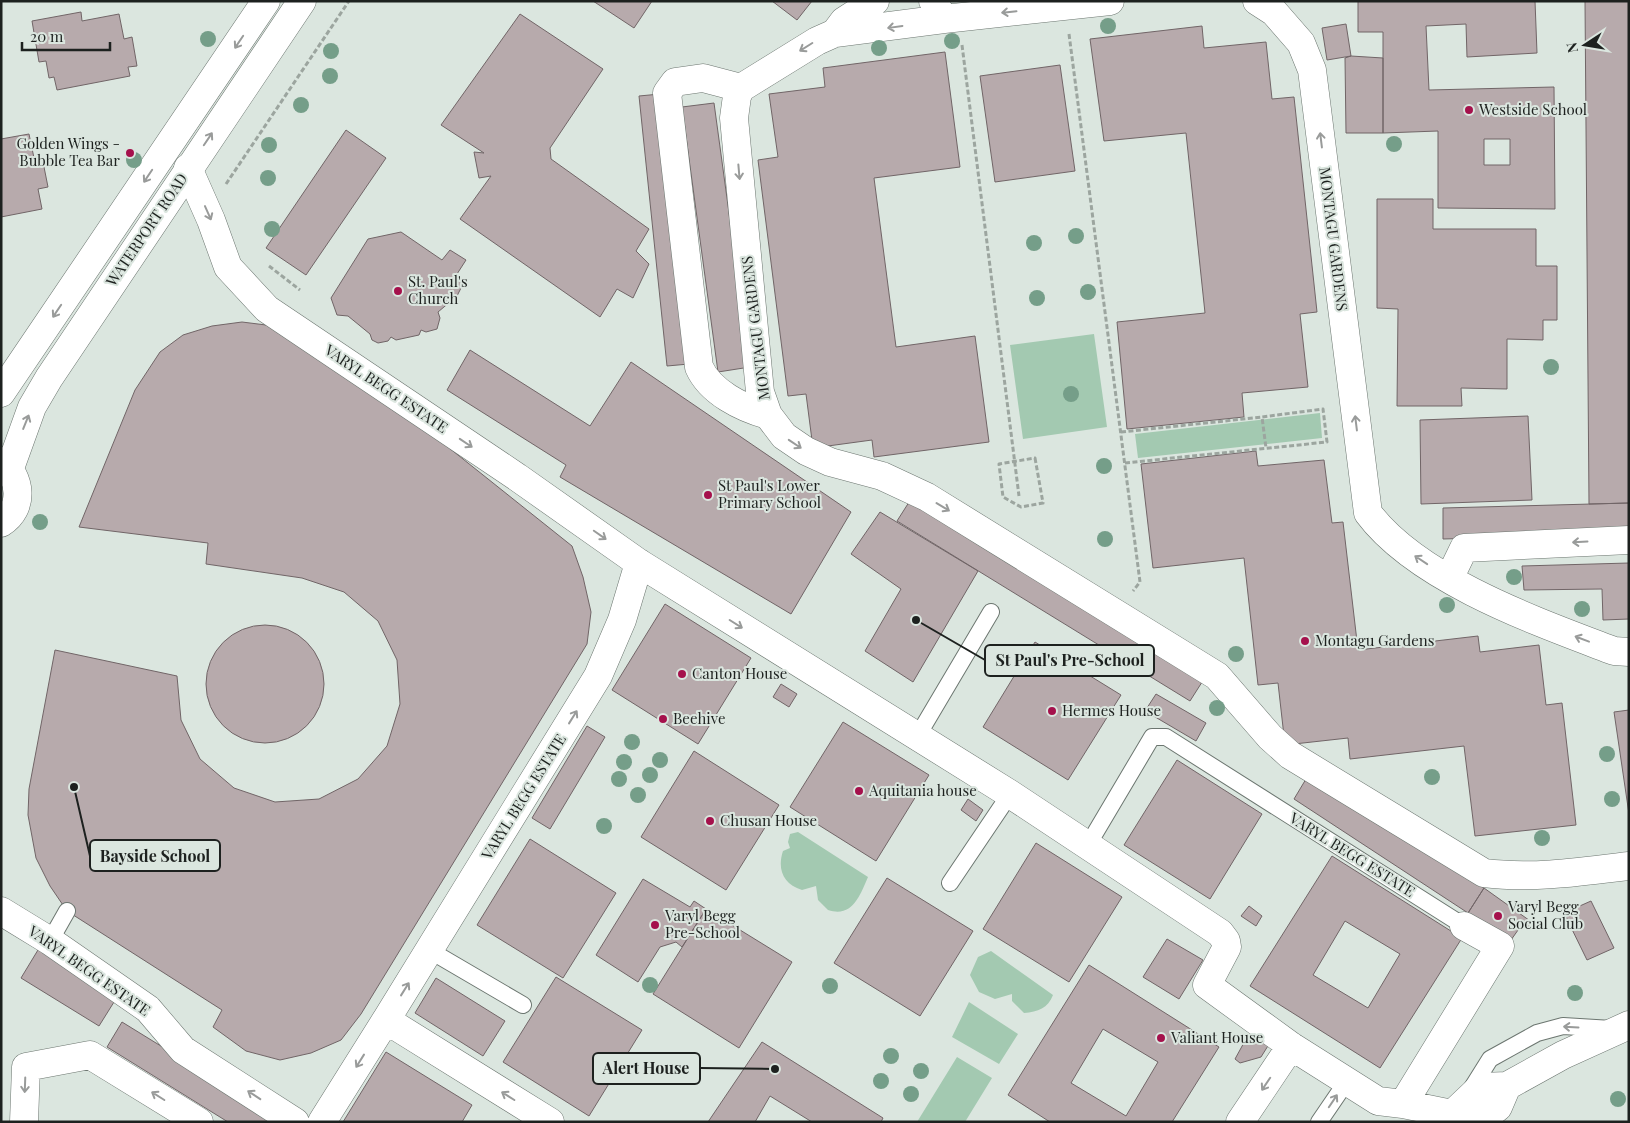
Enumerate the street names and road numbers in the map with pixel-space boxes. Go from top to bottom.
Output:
street label: MONTAGU GARDENS [1315,166,1353,312]
street label: WATERPORT ROAD [100,169,192,291]
street label: MONTAGU GARDENS [736,255,774,401]
street label: VARYL BEGG ESTATE [320,339,452,437]
street label: VARYL BEGG ESTATE [476,730,570,864]
street label: VARYL BEGG ESTATE [1285,807,1419,901]
street label: VARYL BEGG ESTATE [24,920,154,1020]

